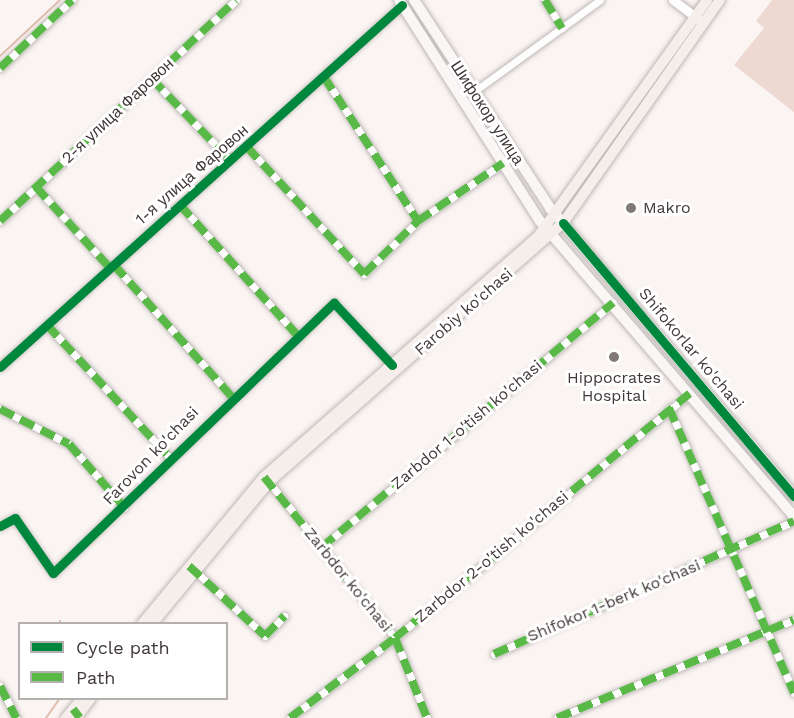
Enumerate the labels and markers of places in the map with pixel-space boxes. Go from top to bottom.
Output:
place label: Makro [643,198,691,218]
marker: Makro [624,201,638,215]
marker: Hippocrates Hospital [605,348,623,366]
place label: Hippocrates Hospital [567,368,661,406]

